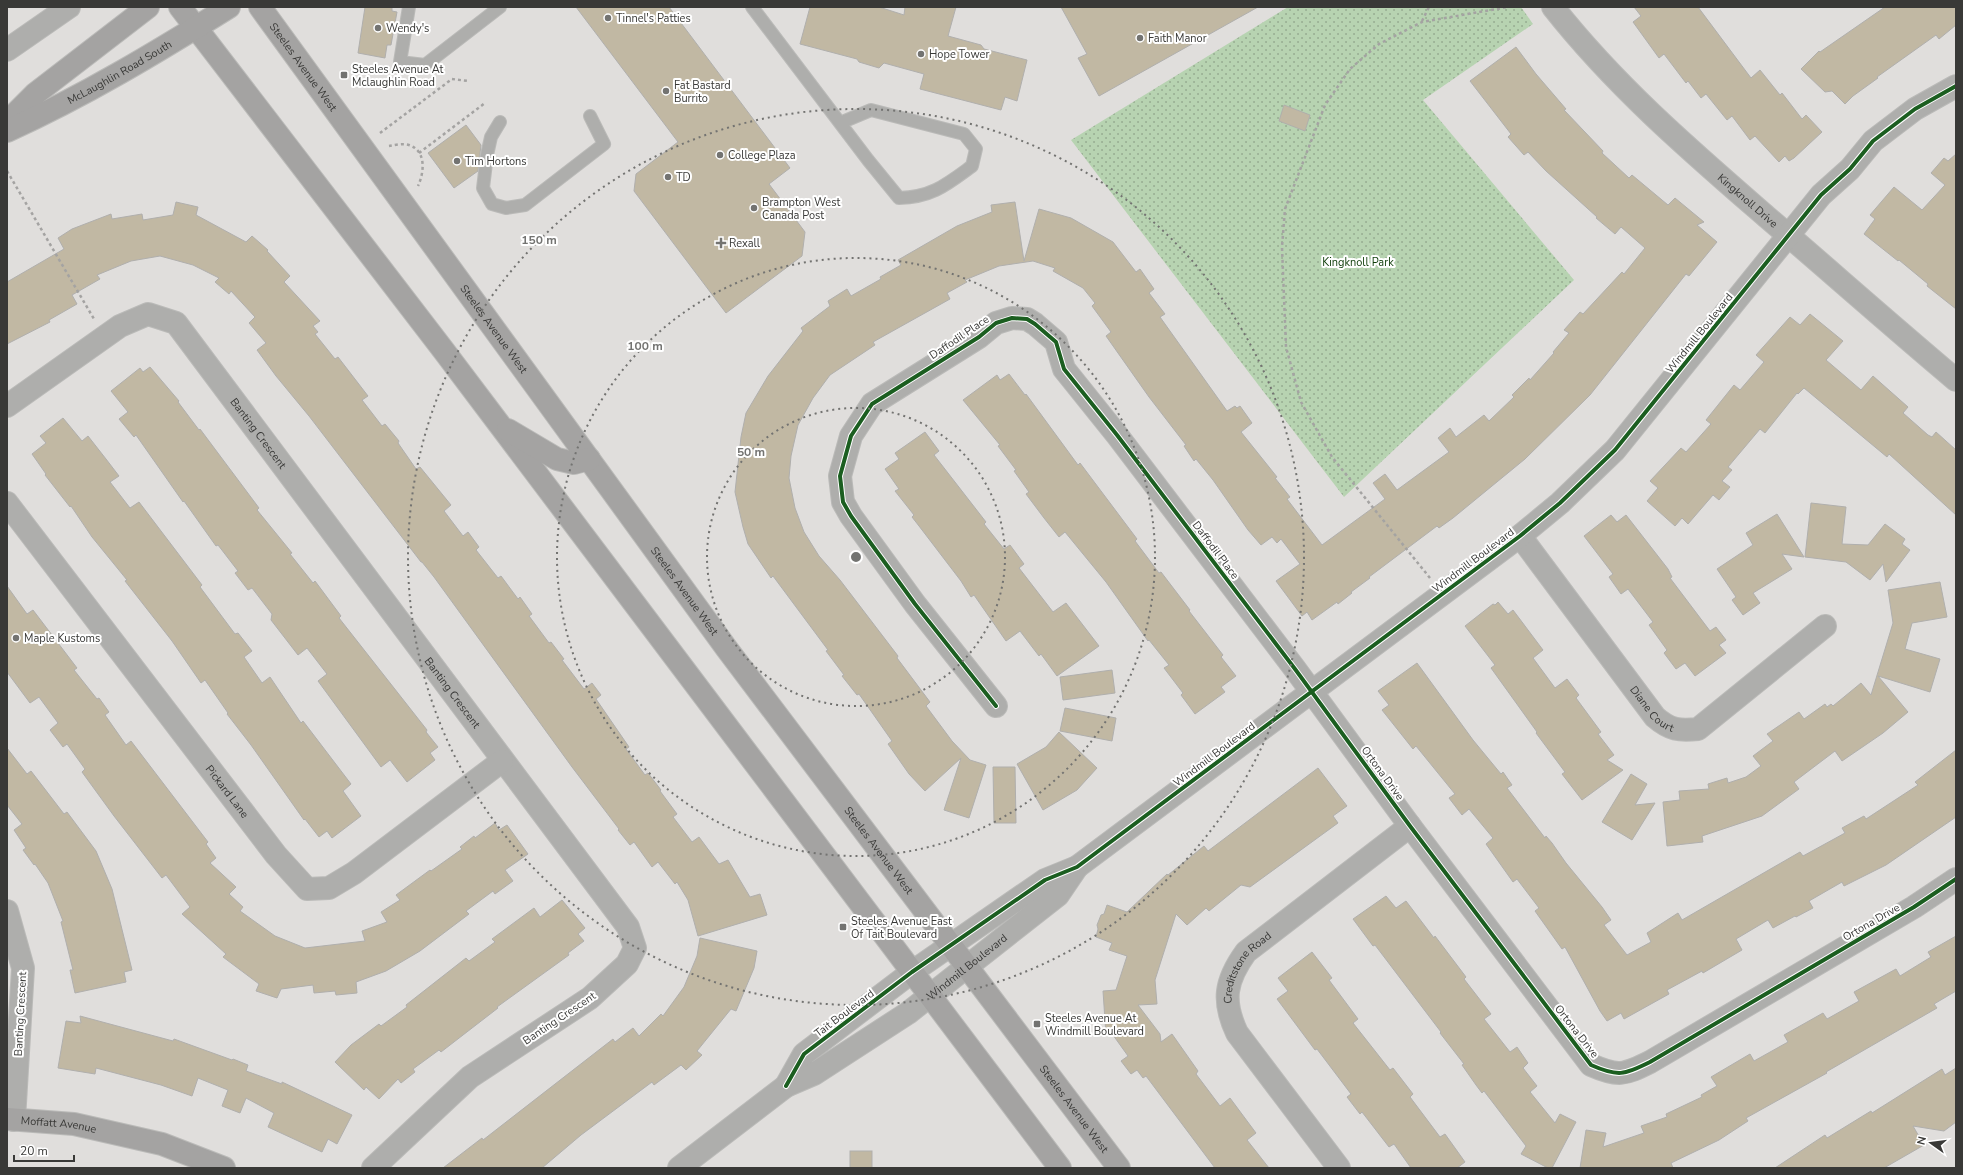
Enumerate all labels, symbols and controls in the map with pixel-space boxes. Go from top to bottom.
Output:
place label: Tinnel's Patties [616,11,691,26]
marker: Tinnel's Patties [603,13,613,23]
street label: Steeles Avenue West [266,20,341,115]
place label: Wendy's [386,21,429,36]
marker: Wendy's [373,23,383,33]
place label: Faith Manor [1148,31,1207,46]
marker: Faith Manor [1135,33,1145,43]
street label: McLaughlin Road South [65,37,175,108]
place label: Hope Tower [929,47,989,62]
marker: Hope Tower [916,49,926,59]
place label: Steeles Avenue At Mclaughlin Road [352,62,444,90]
marker: Steeles Avenue At Mclaughlin Road [339,70,349,80]
place label: Fat Bastard Burrito [674,78,731,106]
marker: Fat Bastard Burrito [661,86,671,96]
place label: College Plaza [728,148,796,163]
marker: College Plaza [715,150,725,160]
place label: Tim Hortons [465,154,527,169]
marker: Tim Hortons [452,156,462,166]
place label: TD [676,170,691,185]
street label: Kingknoll Drive [1714,170,1781,231]
marker: TD [663,172,673,182]
place label: Brampton West Canada Post [762,195,840,223]
marker: Brampton West Canada Post [749,203,759,213]
text: 150 m [521,232,557,248]
place label: Rexall [729,236,761,251]
marker: Rexall [716,238,726,248]
park label: Kingknoll Park [1322,255,1394,270]
street label: Steeles Avenue West [456,282,531,377]
street label: Windmill Boulevard [1662,290,1736,377]
street label: Daffodil Place [926,312,992,363]
text: 100 m [627,338,663,354]
street label: Banting Crescent [227,395,290,472]
text: 50 m [737,444,765,460]
street label: Daffodil Place [1189,518,1242,582]
street label: Windmill Boulevard [1429,525,1517,596]
street label: Steeles Avenue West [647,544,722,639]
centre of rings [849,550,863,564]
place label: Maple Kustoms [24,631,100,646]
marker: Maple Kustoms [11,633,21,643]
street label: Banting Crescent [421,654,484,732]
street label: Diane Court [1626,683,1676,736]
street label: Windmill Boulevard [1170,719,1258,790]
street label: Ortona Drive [1358,743,1407,804]
street label: Pickard Lane [202,762,252,821]
street label: Steeles Avenue West [841,804,917,897]
street label: Ortona Drive [1840,900,1903,945]
place label: Steeles Avenue East Of Tait Boulevard [851,914,952,942]
marker: Steeles Avenue East Of Tait Boulevard [838,922,848,932]
street label: Creditstone Road [1221,928,1274,1004]
street label: Windmill Boulevard [923,931,1011,1004]
street label: Banting Crescent [11,971,30,1057]
street label: Tait Boulevard [811,986,877,1041]
street label: Banting Crescent [520,988,599,1048]
street label: Ortona Drive [1551,1002,1602,1061]
place label: Steeles Avenue At Windmill Boulevard [1045,1011,1144,1039]
marker: Steeles Avenue At Windmill Boulevard [1032,1019,1042,1029]
street label: Steeles Avenue West [1036,1062,1112,1156]
street label: Moffatt Avenue [20,1113,98,1137]
north arrow [1911,1123,1951,1163]
text: N [1914,1135,1930,1147]
scale bar [14,1137,74,1163]
text: 20 m [20,1143,48,1159]

